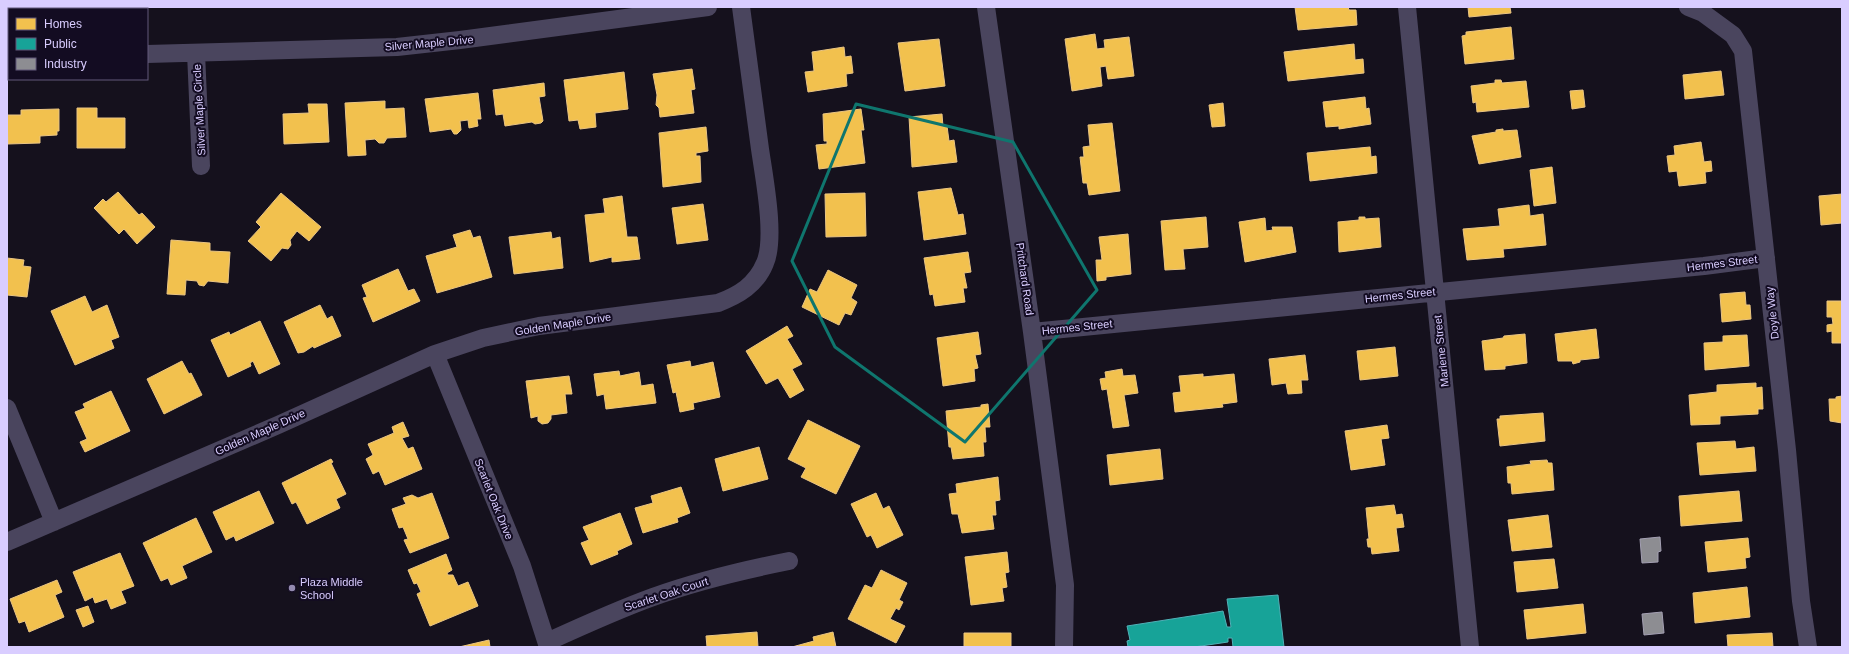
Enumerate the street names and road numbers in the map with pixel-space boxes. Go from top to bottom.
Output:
street label: Silver Maple Drive [384,33,474,53]
street label: Silver Maple Circle [191,64,207,156]
street label: Pritchard Road [1014,242,1036,316]
street label: Hermes Street [1686,253,1758,273]
street label: Hermes Street [1364,285,1436,305]
street label: Doyle Way [1763,286,1781,340]
street label: Golden Maple Drive [514,310,612,338]
street label: Marlene Street [1431,314,1451,388]
street label: Hermes Street [1041,317,1113,337]
street label: Golden Maple Drive [213,407,307,457]
street label: Scarlet Oak Drive [472,457,516,541]
street label: Scarlet Oak Court [623,575,709,613]

